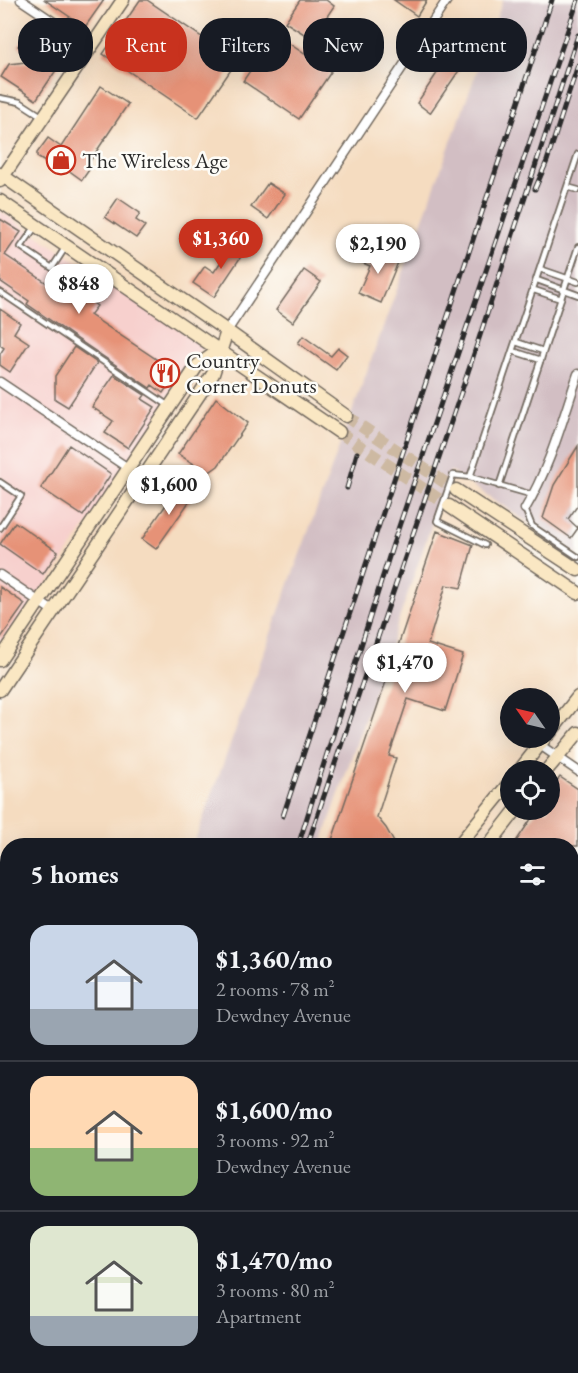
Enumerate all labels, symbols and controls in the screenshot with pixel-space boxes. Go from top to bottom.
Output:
chip: Buy [18,18,93,72]
chip: Rent [105,18,187,72]
chip: Filters [199,18,291,72]
chip: New [303,18,384,72]
chip: Apartment [396,18,527,72]
shop icon: The Wireless Age [45,144,77,176]
place label: The Wireless Age [82,146,228,175]
pin: $1,360 [172,219,270,270]
pin: $2,190 [329,224,427,275]
text: $1,360 [193,225,249,251]
text: $2,190 [350,230,406,256]
pin: $848 [43,264,115,315]
text: $848 [59,270,99,296]
place label: Country Corner Donuts [186,346,317,400]
restaurant icon: Country Corner Donuts [149,357,181,389]
pin: $1,600 [120,465,218,516]
text: $1,600 [141,471,197,497]
pin: $1,470 [356,643,454,694]
text: $1,470 [377,649,433,675]
north arrow [500,688,560,748]
map controls [500,688,560,820]
button: locate [500,760,560,820]
text: 5 homes [30,857,119,891]
icon: filters [516,858,549,891]
text: $1,360/mo [216,942,332,976]
icon: home [78,949,150,1021]
text: 2 rooms · 78 m² [216,976,335,1002]
text: Dewdney Avenue [216,1002,351,1028]
text: $1,600/mo [216,1093,332,1127]
icon: home [78,1100,150,1172]
text: 3 rooms · 92 m² [216,1127,335,1153]
text: Dewdney Avenue [216,1153,351,1179]
text: $1,470/mo [216,1243,332,1277]
icon: home [78,1250,150,1322]
text: 3 rooms · 80 m² [216,1277,335,1303]
text: Apartment [216,1303,301,1329]

